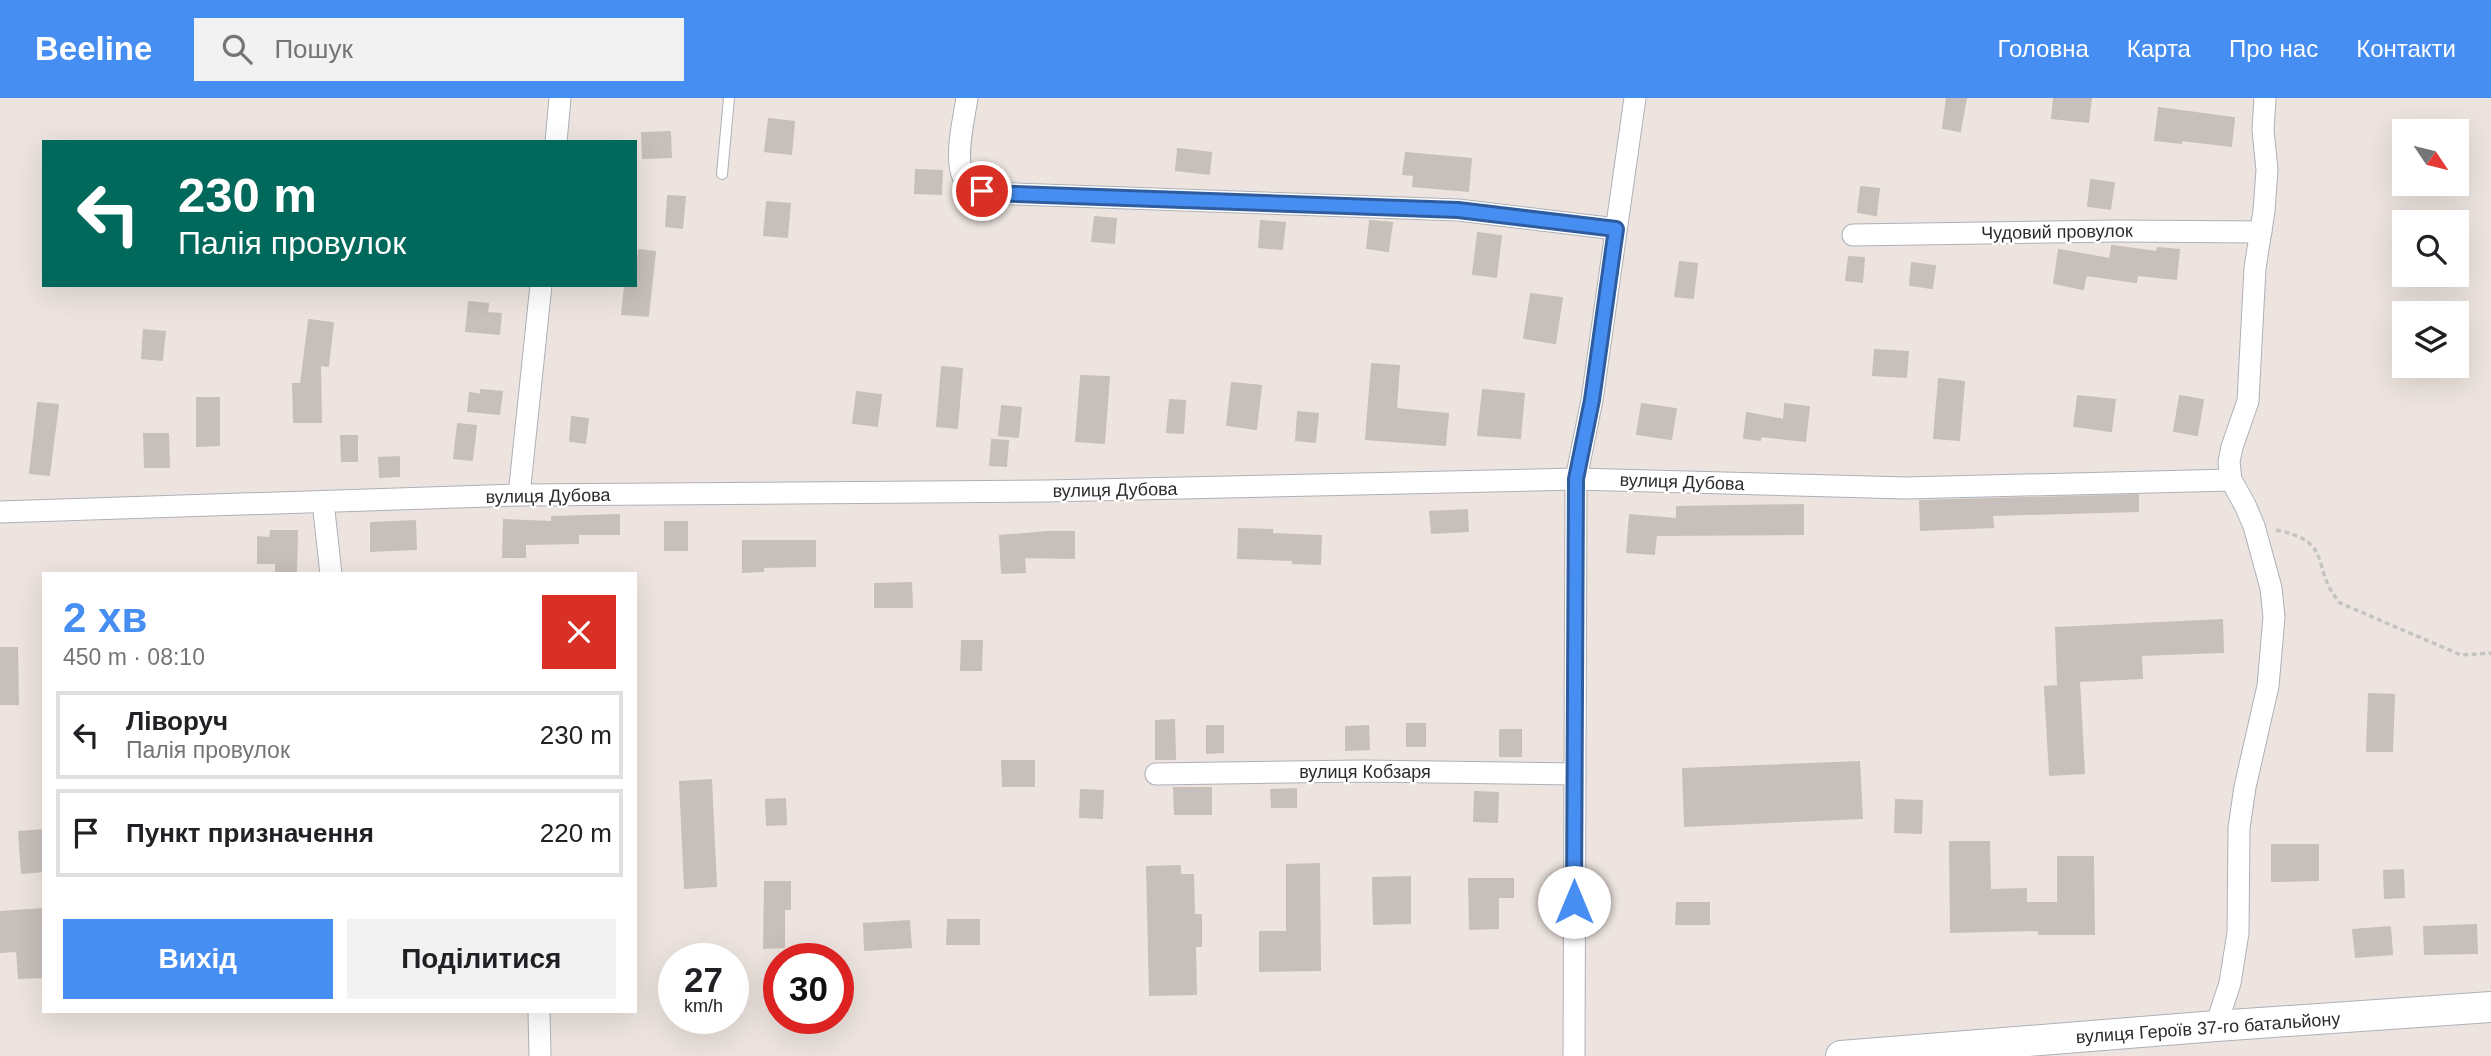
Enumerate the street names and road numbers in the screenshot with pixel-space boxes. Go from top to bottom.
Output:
street label: Чудовий провулок [1981,221,2133,243]
street label: вулиця Дубова [1619,470,1746,494]
street label: вулиця Дубова [1052,479,1179,501]
street label: вулиця Дубова [485,485,612,507]
street label: вулиця Кобзаря [1299,762,1431,782]
street label: вулиця Героїв 37-го батальйону [2075,1009,2341,1047]

